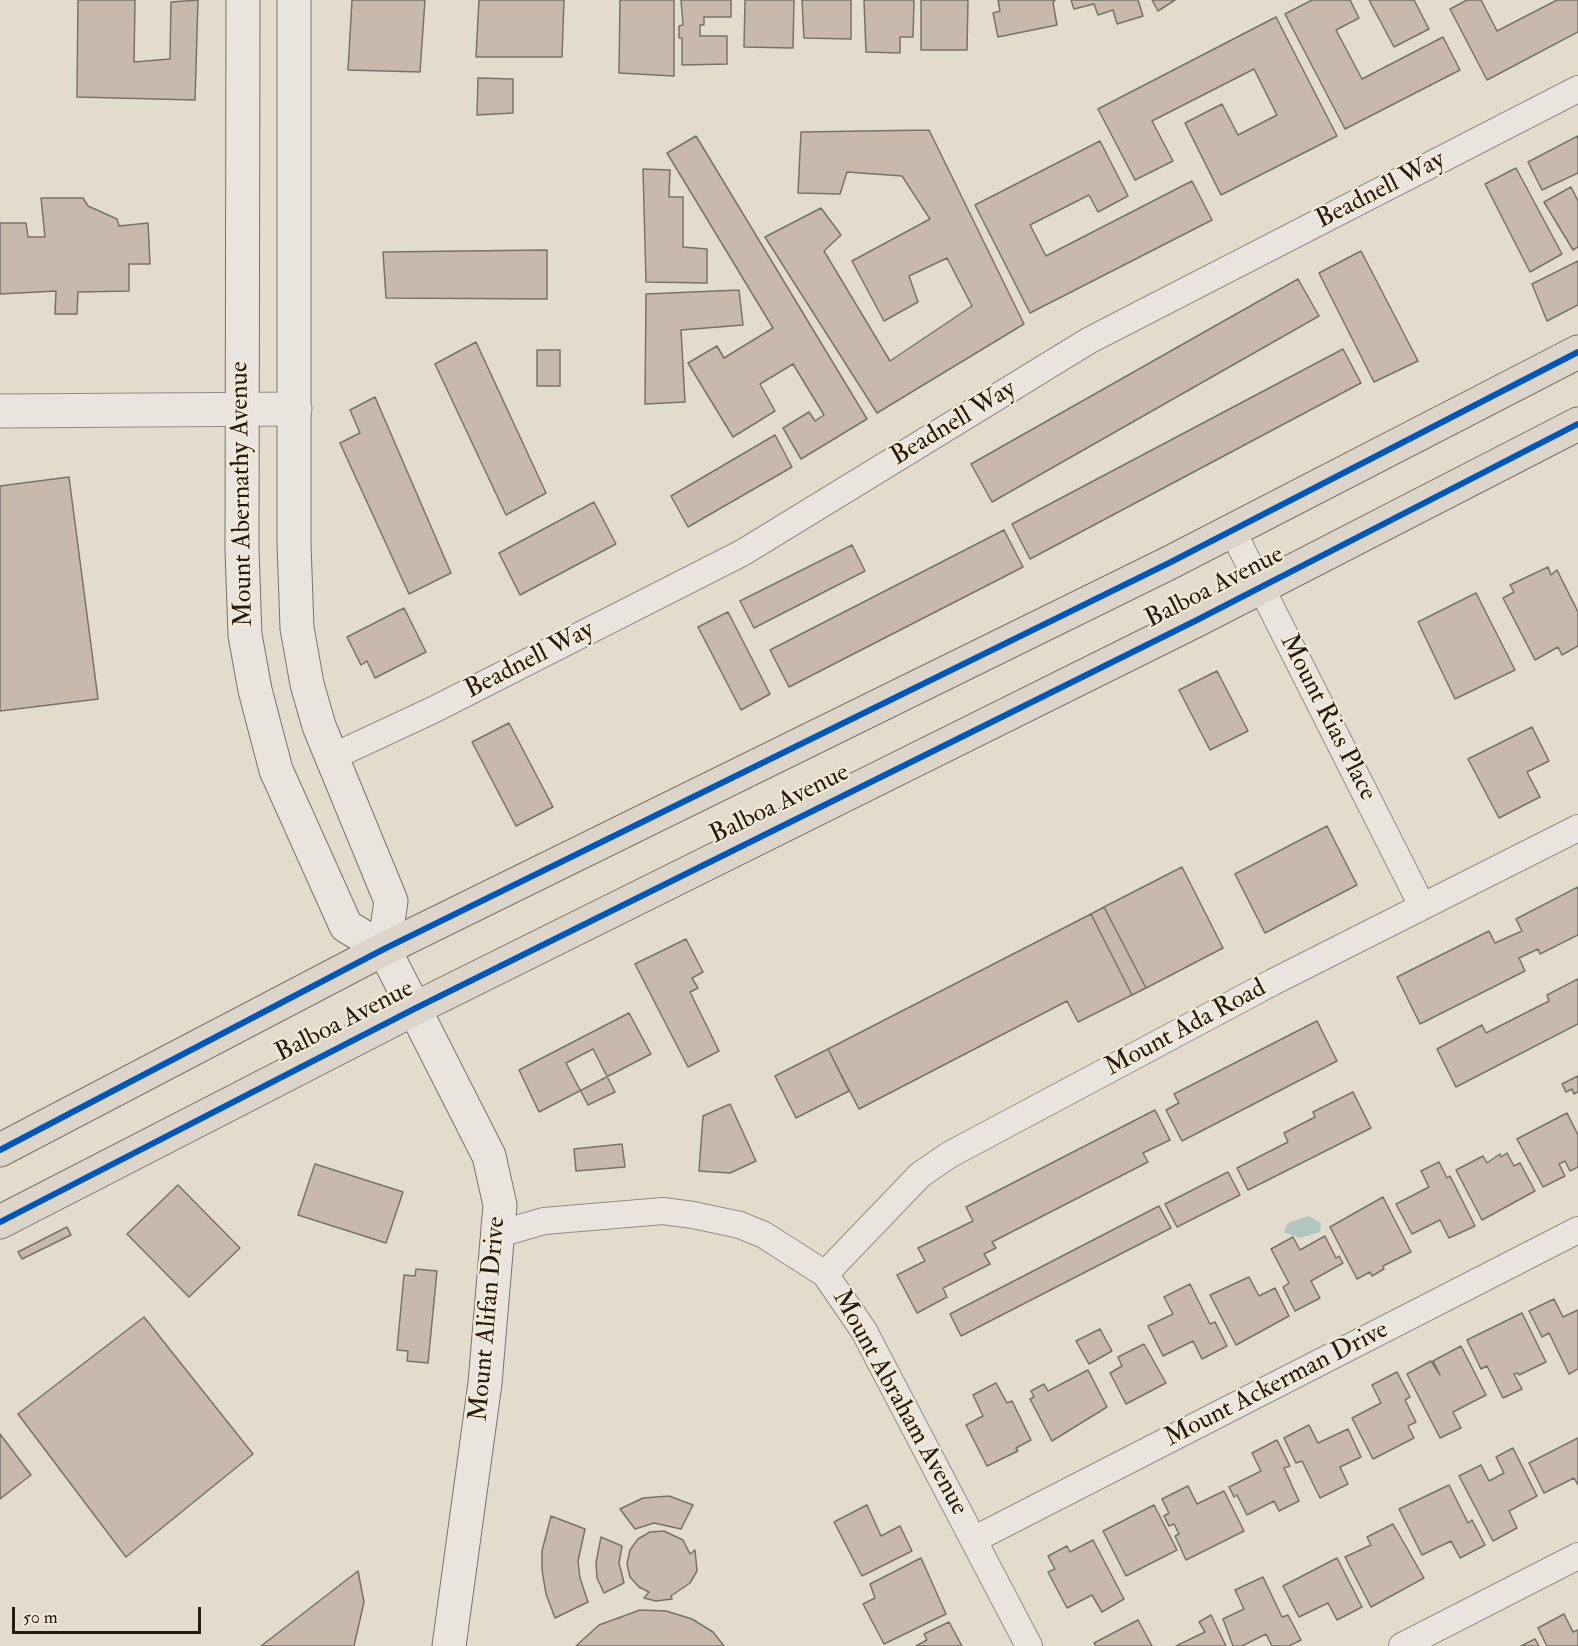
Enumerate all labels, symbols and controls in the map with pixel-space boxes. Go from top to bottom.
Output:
street label: Beadnell Way [1311,145,1451,237]
street label: Mount Abernathy Avenue [225,361,261,627]
street label: Beadnell Way [886,374,1022,474]
street label: Balboa Avenue [1141,540,1289,636]
street label: Beadnell Way [460,615,600,707]
street label: Mount Rias Place [1272,630,1382,806]
street label: Balboa Avenue [705,758,855,852]
street label: Balboa Avenue [271,974,419,1070]
street label: Mount Ada Road [1100,974,1272,1084]
street label: Mount Alifan Drive [465,1215,513,1423]
street label: Mount Abraham Avenue [824,1285,974,1521]
street label: Mount Ackerman Drive [1160,1315,1394,1455]
scale bar [15,1595,204,1633]
text: 50 m [23,1606,58,1629]

